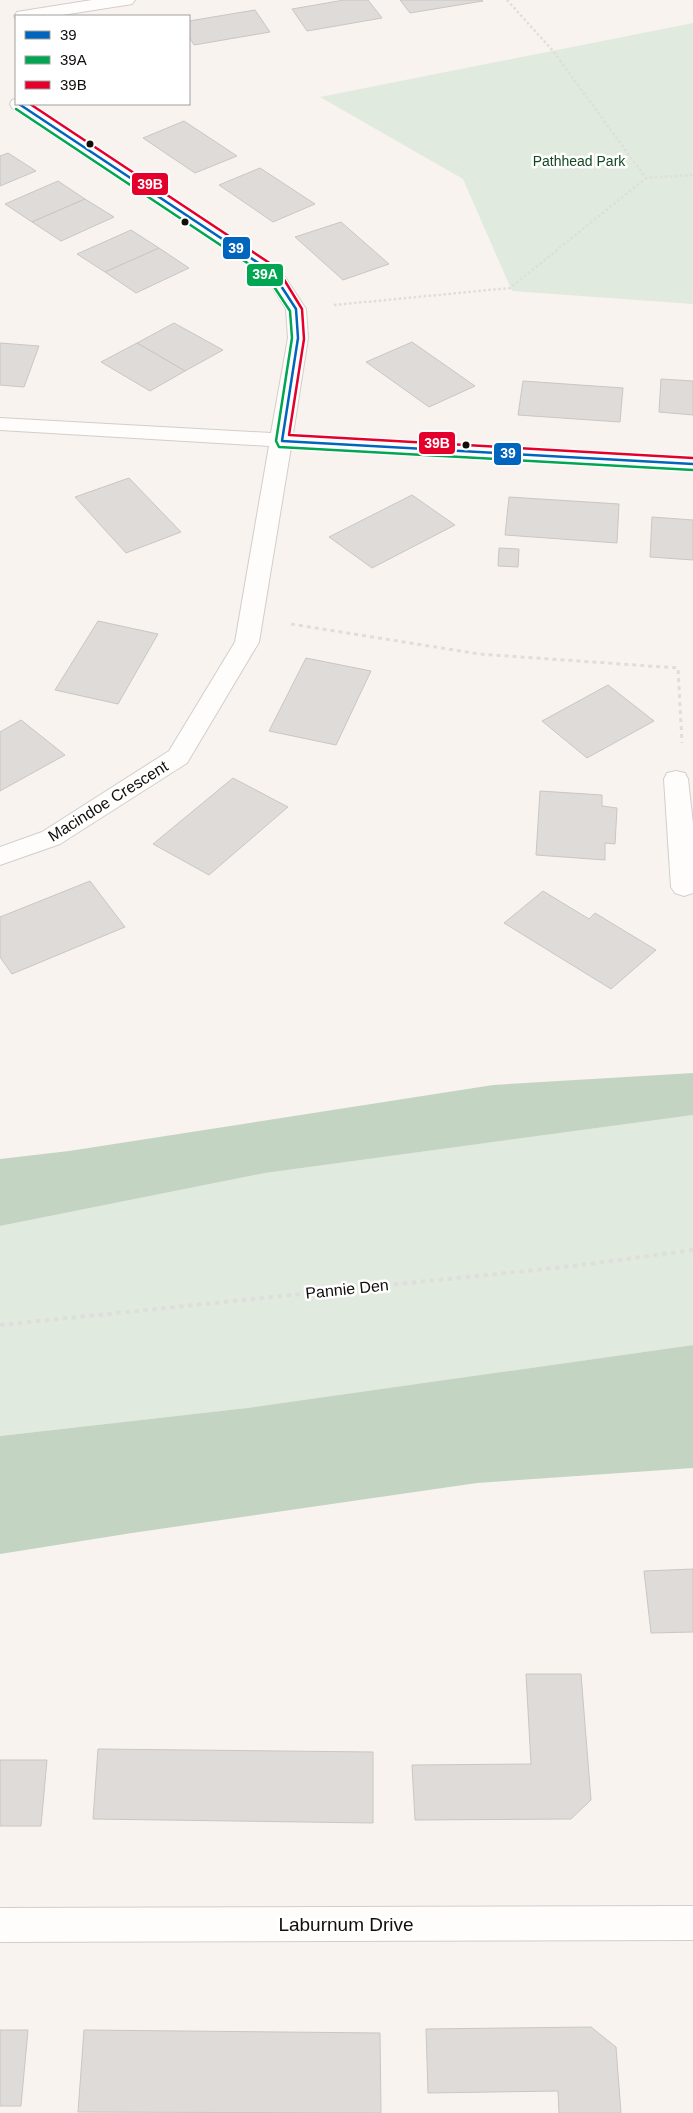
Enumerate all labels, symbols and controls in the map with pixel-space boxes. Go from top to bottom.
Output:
legend [15,15,190,105]
text: 39 [60,26,77,43]
text: 39A [60,51,87,68]
text: 39B [60,76,87,93]
unlabelled marker [85,139,95,149]
park label: Pathhead Park [533,153,626,169]
line badge: 39B [131,172,169,196]
text: 39B [137,176,163,192]
unlabelled marker [180,217,190,227]
line badge: 39 [222,236,251,260]
text: 39 [228,240,244,256]
line badge: 39A [246,263,284,287]
text: 39A [252,266,278,282]
line badge: 39B [418,431,456,455]
text: 39B [424,435,450,451]
unlabelled marker [461,440,471,450]
line badge: 39 [493,442,522,466]
text: 39 [500,445,516,461]
street label: Macindoe Crescent [45,757,171,845]
street label: Pannie Den [305,1276,389,1302]
street label: Laburnum Drive [278,1914,414,1935]

